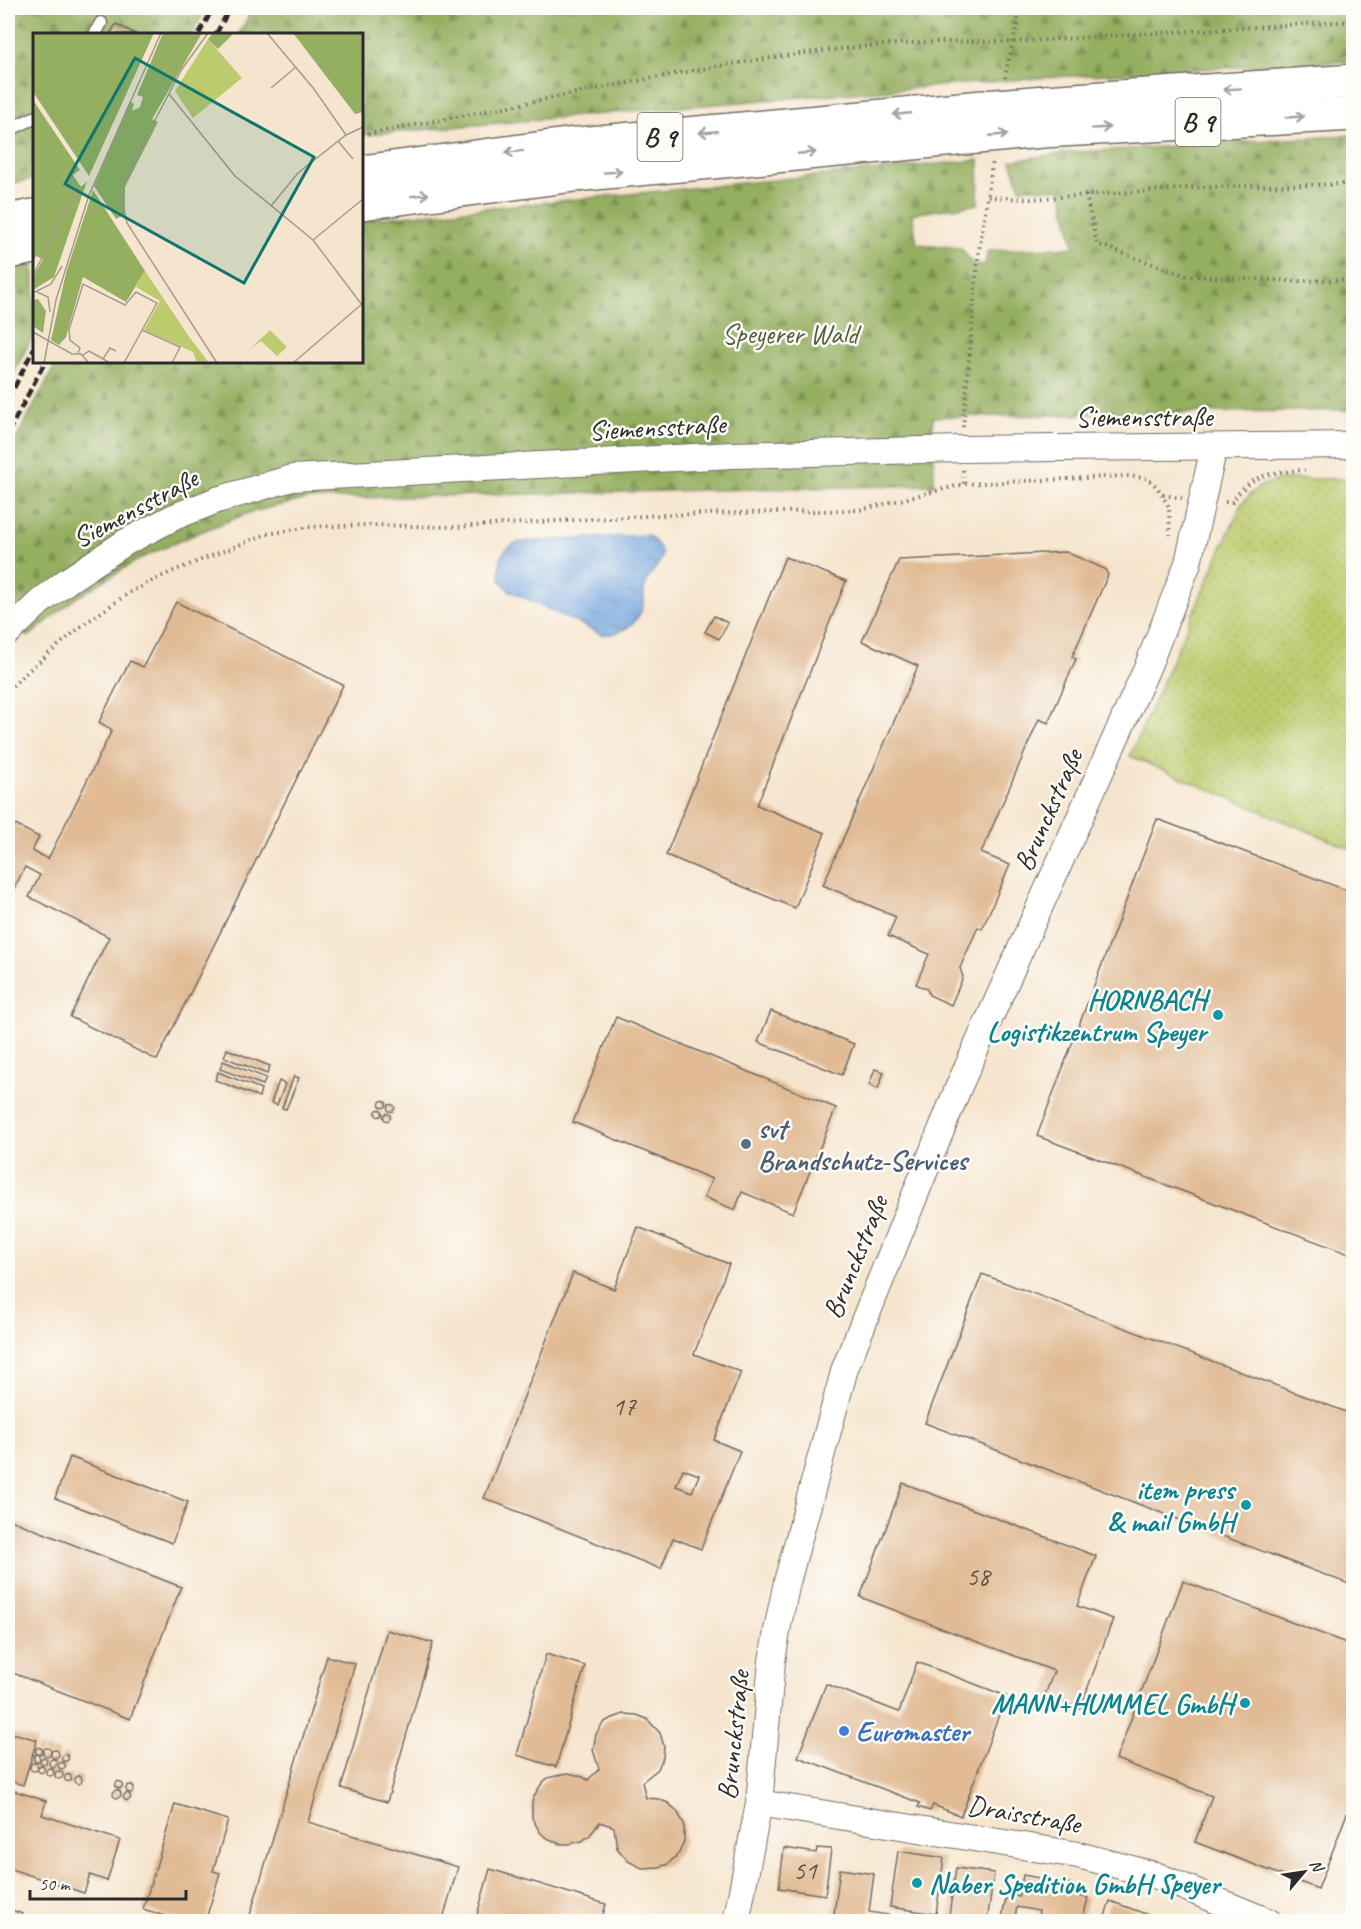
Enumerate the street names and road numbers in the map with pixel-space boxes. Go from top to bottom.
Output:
road number: B 9 [1176,98,1220,146]
road number: B 9 [638,113,682,161]
street label: Siemensstraße [1076,399,1214,434]
street label: Siemensstraße [588,406,728,448]
street label: Siemensstraße [66,460,205,556]
street label: Brunckstraße [1006,742,1091,876]
street label: Brunckstraße [815,1189,896,1324]
street label: Brunckstraße [709,1667,757,1801]
street label: Draisstraße [965,1787,1085,1841]

